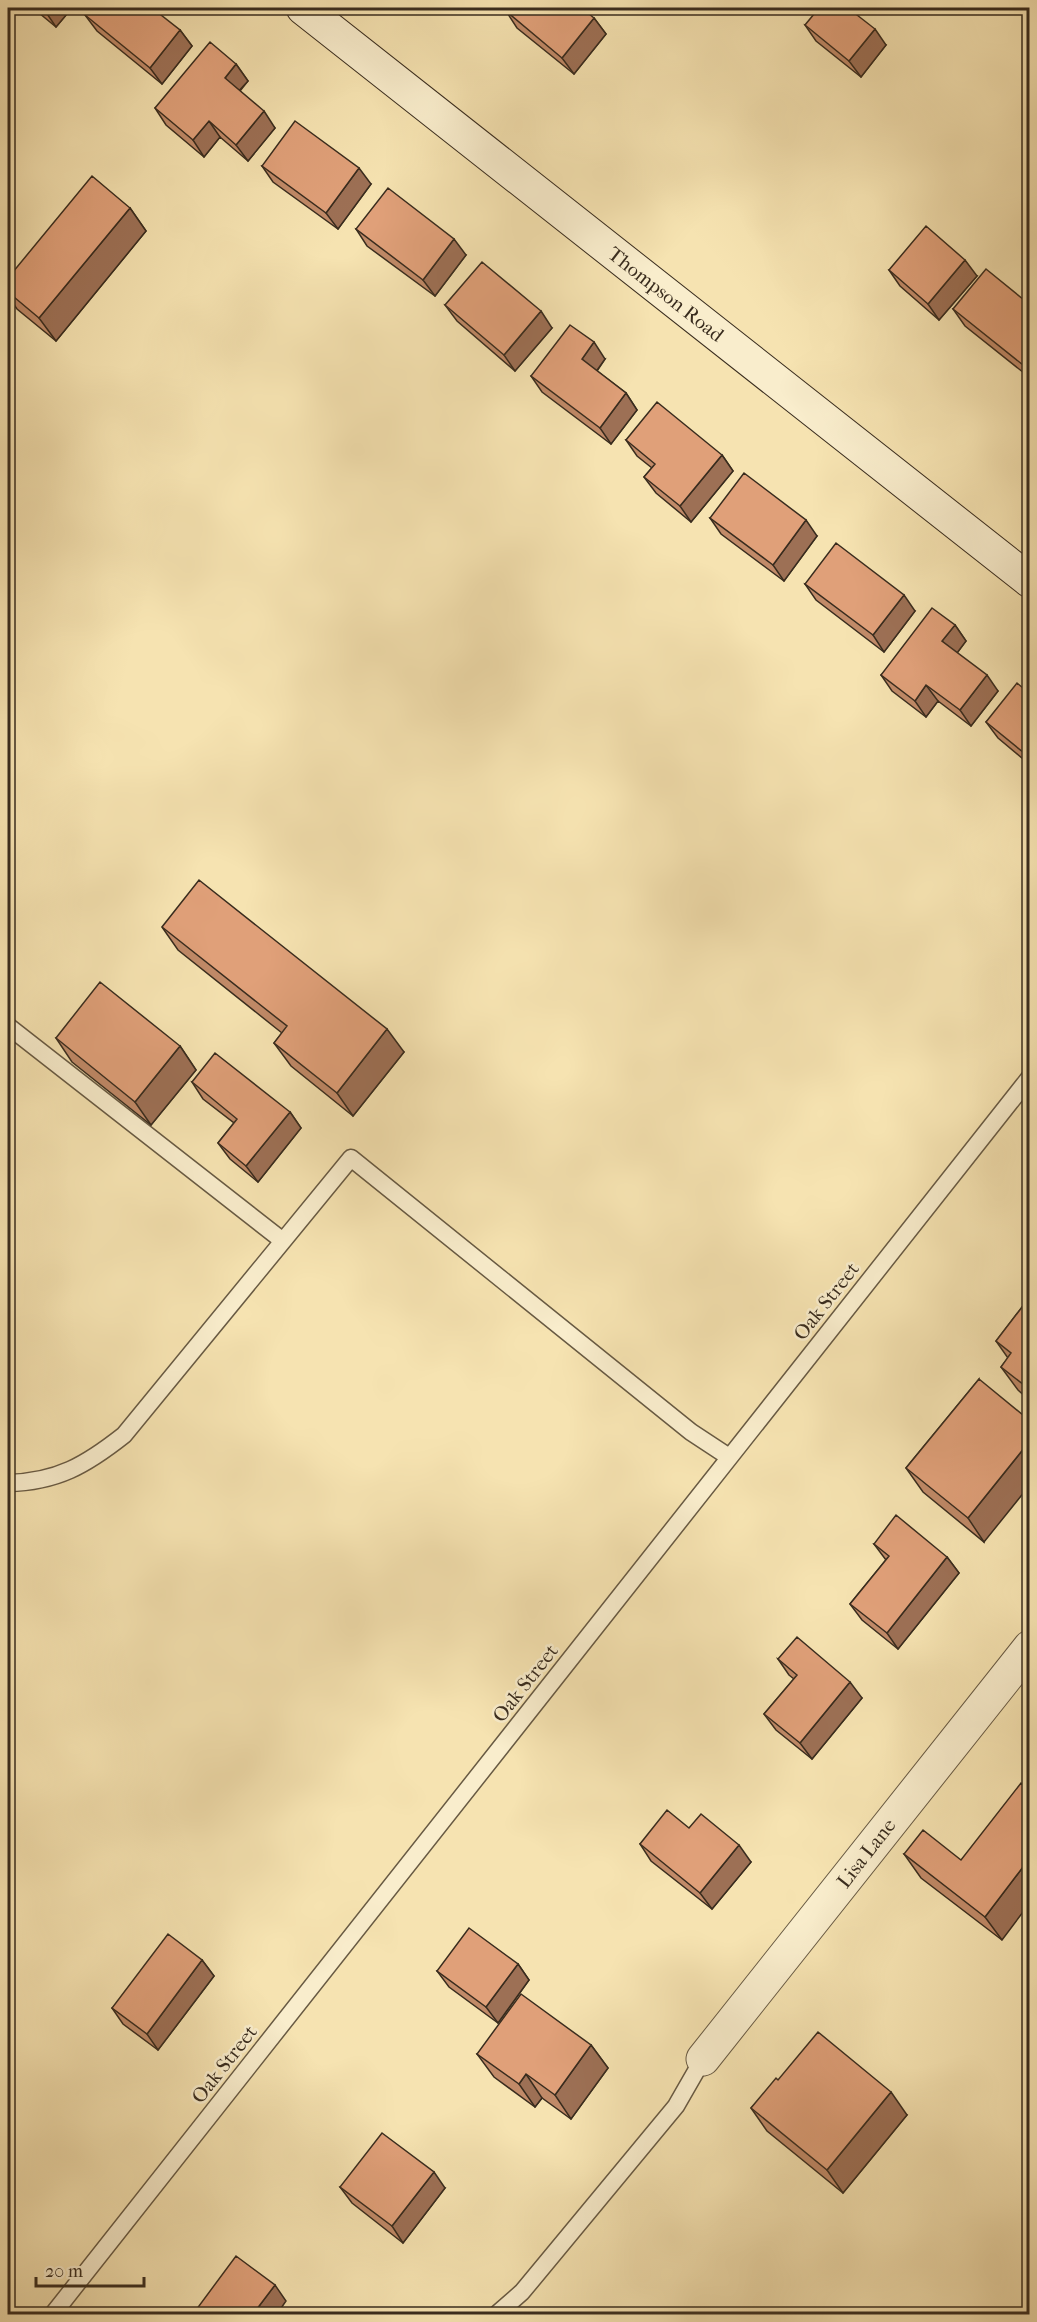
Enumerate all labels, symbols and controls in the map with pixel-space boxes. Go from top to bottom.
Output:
street label: Thompson Road [603,242,729,347]
street label: Oak Street [789,1258,864,1345]
street label: Oak Street [488,1640,563,1727]
street label: Lisa Lane [832,1814,901,1893]
street label: Oak Street [187,2021,262,2108]
scale bar [36,2250,144,2288]
text: 20 m [45,2261,83,2282]

